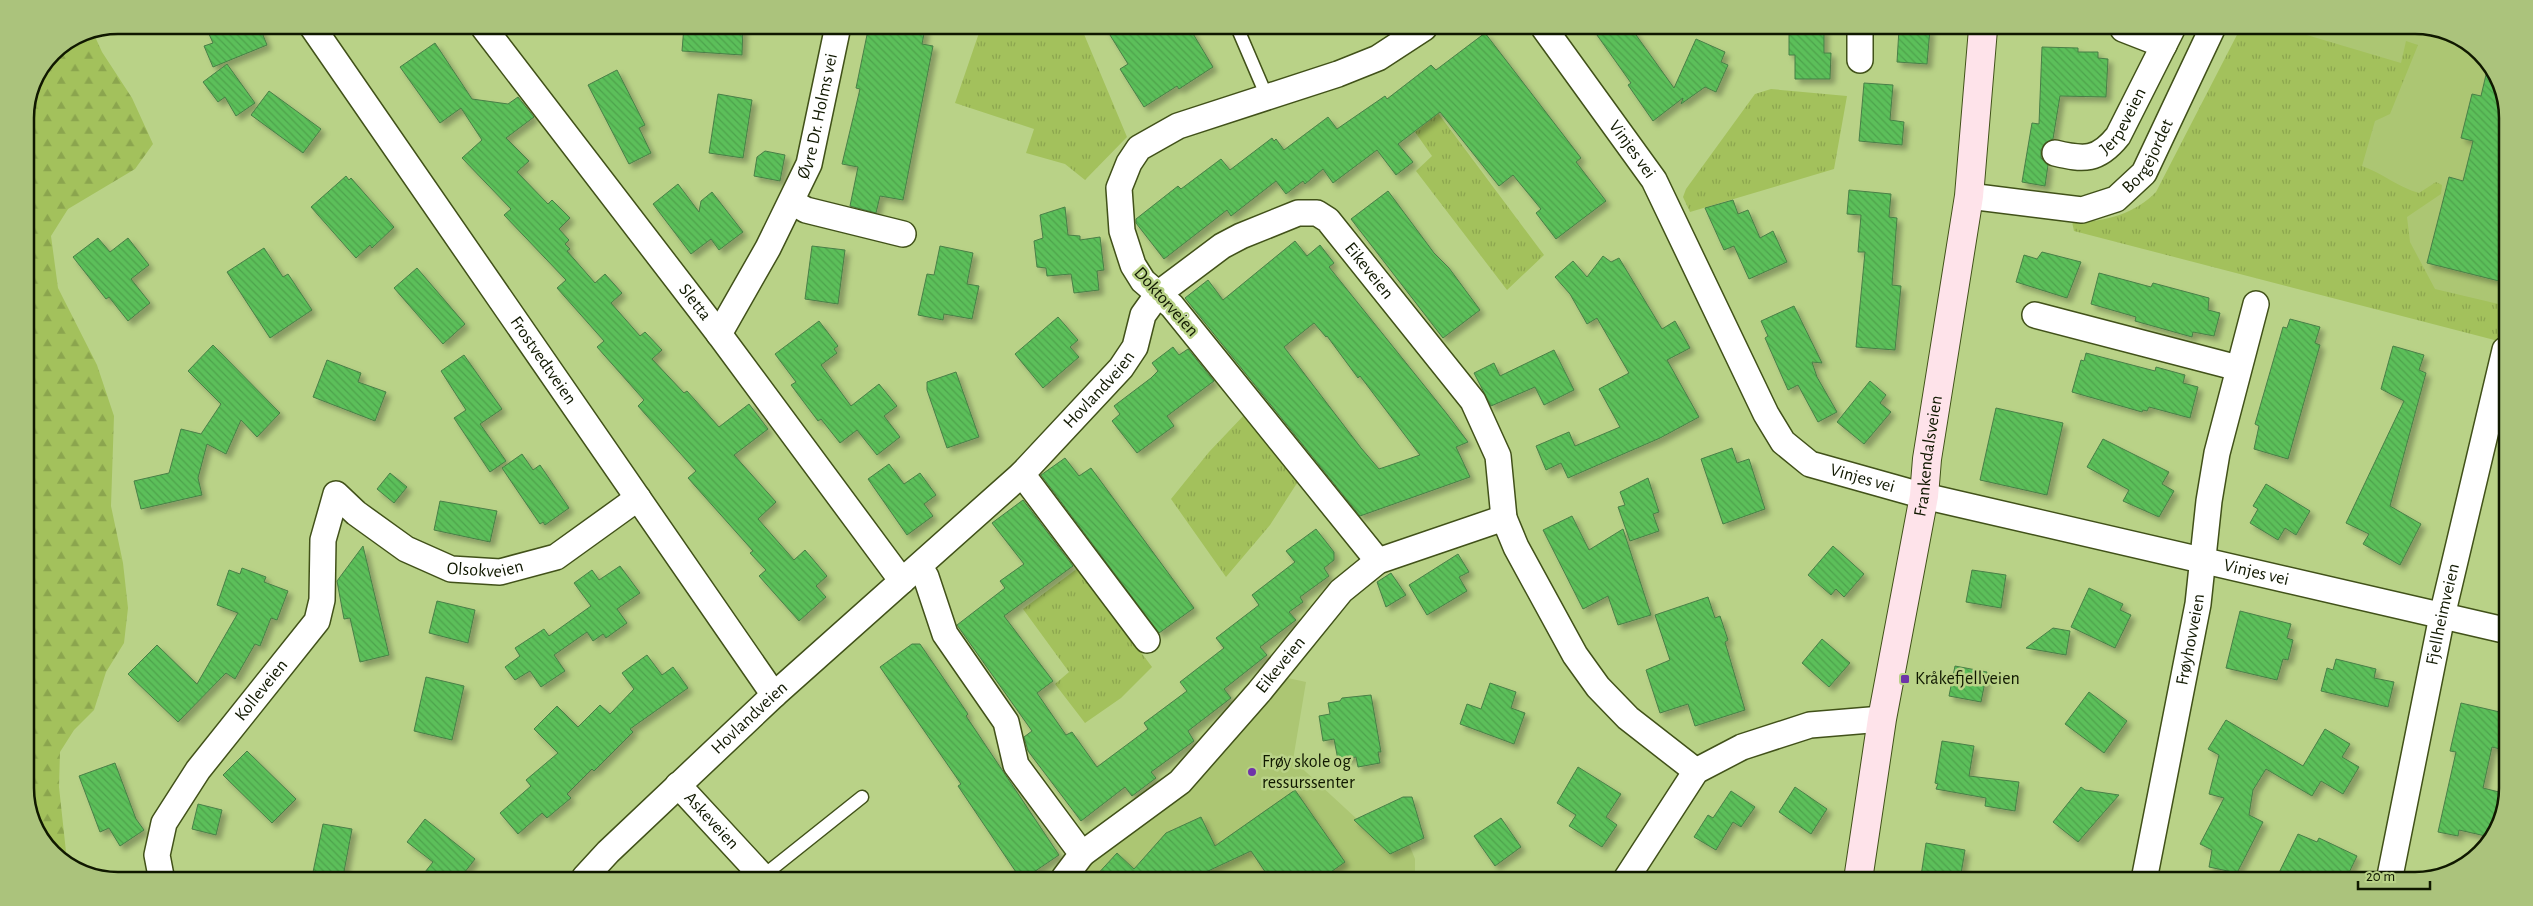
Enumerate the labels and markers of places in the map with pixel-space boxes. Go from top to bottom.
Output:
place label: Kråkefjellveien [1915,670,2020,688]
marker: Kråkefjellveien [1899,673,1911,685]
place label: Frøy skole og ressurssenter [1262,753,1355,792]
marker: Frøy skole og ressurssenter [1246,766,1258,778]

